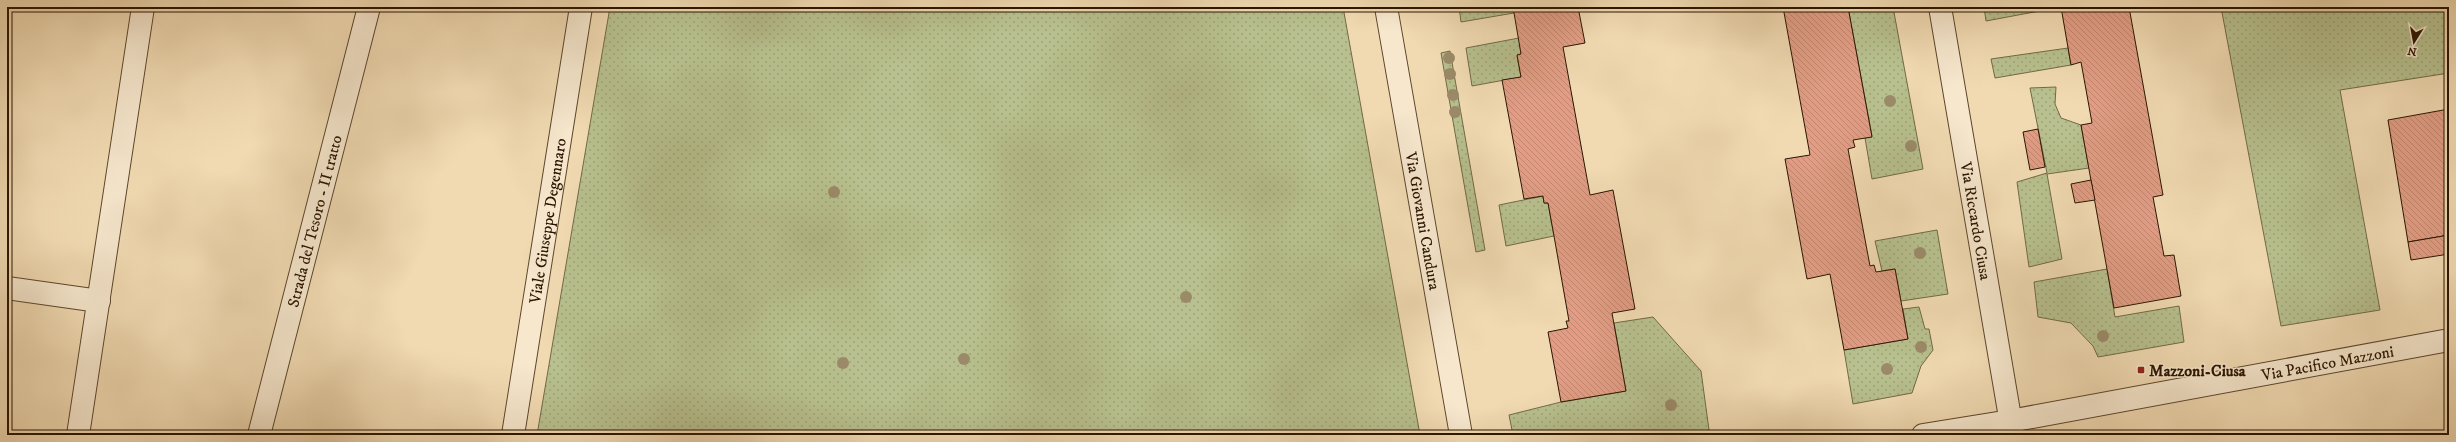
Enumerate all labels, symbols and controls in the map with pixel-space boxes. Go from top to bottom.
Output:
north arrow [2394,22,2434,62]
text: N [2407,43,2418,59]
street label: Strada del Tesoro - II tratto [283,133,347,310]
street label: Viale Giuseppe Degennaro [525,137,571,306]
street label: Via Giovanni Candura [1400,149,1444,292]
street label: Via Riccardo Ciusa [1955,160,1995,282]
street label: Via Pacifico Mazzoni [2259,341,2395,386]
place label: Mazzoni-Ciusa [2149,361,2247,381]
marker: Mazzoni-Ciusa [2136,365,2146,375]

